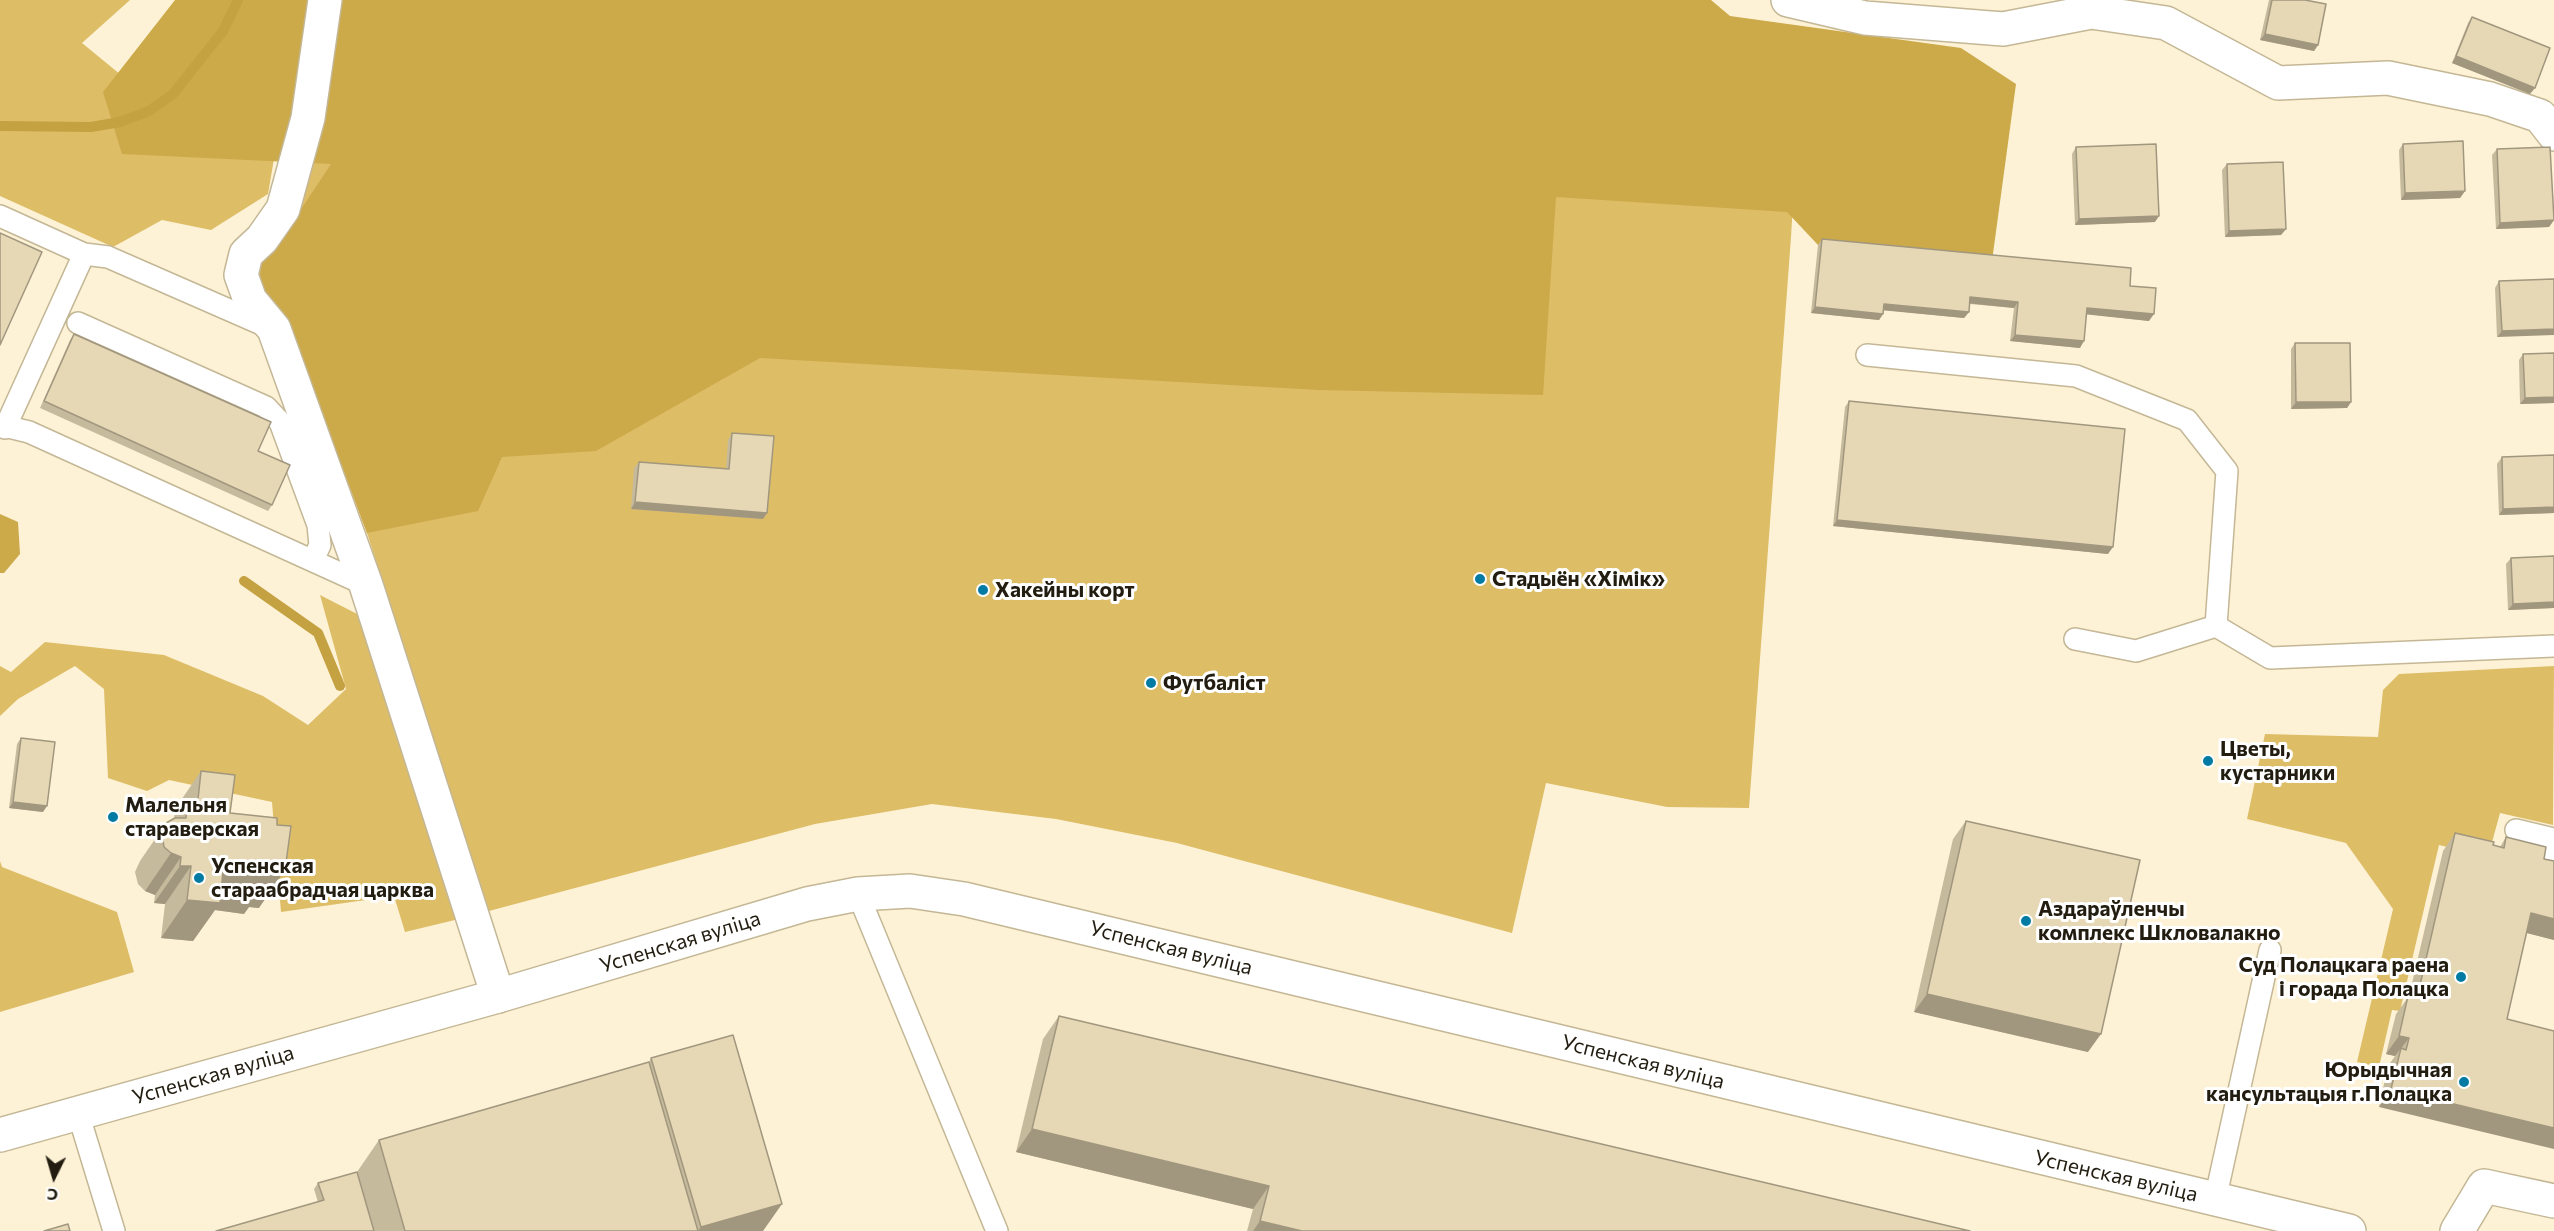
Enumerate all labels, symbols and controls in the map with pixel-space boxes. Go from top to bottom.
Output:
place label: Стадыён «Хімік» [1492,566,1665,592]
marker: Стадыён «Хімік» [1473,572,1487,586]
place label: Хакейны корт [995,577,1135,603]
marker: Хакейны корт [976,583,990,597]
place label: Футбаліст [1163,670,1266,696]
marker: Футбаліст [1144,676,1158,690]
place label: Цветы, кустарники [2220,736,2335,786]
marker: Цветы, кустарники [2201,754,2215,768]
place label: Малельня стараверская [125,792,259,842]
marker: Малельня стараверская [106,810,120,824]
place label: Успенская стараабрадчая царква [211,853,434,903]
marker: Успенская стараабрадчая царква [192,871,206,885]
place label: Аздараўленчы комплекс Шкловалакно [2038,896,2281,946]
street label: Успенская вуліца [596,906,764,978]
marker: Аздараўленчы комплекс Шкловалакно [2019,914,2033,928]
street label: Успенская вуліца [1087,916,1255,980]
place label: Суд Полацкага раена і горада Полацка [2239,952,2449,1002]
marker: Суд Полацкага раена і горада Полацка [2454,970,2468,984]
street label: Успенская вуліца [1559,1030,1727,1094]
street label: Успенская вуліца [129,1040,297,1110]
place label: Юрыдычная кансультацыя г.Полацка [2206,1057,2452,1107]
marker: Юрыдычная кансультацыя г.Полацка [2457,1075,2471,1089]
street label: Успенская вуліца [2032,1145,2200,1207]
north arrow [24,1147,84,1207]
text: С [46,1185,59,1205]

